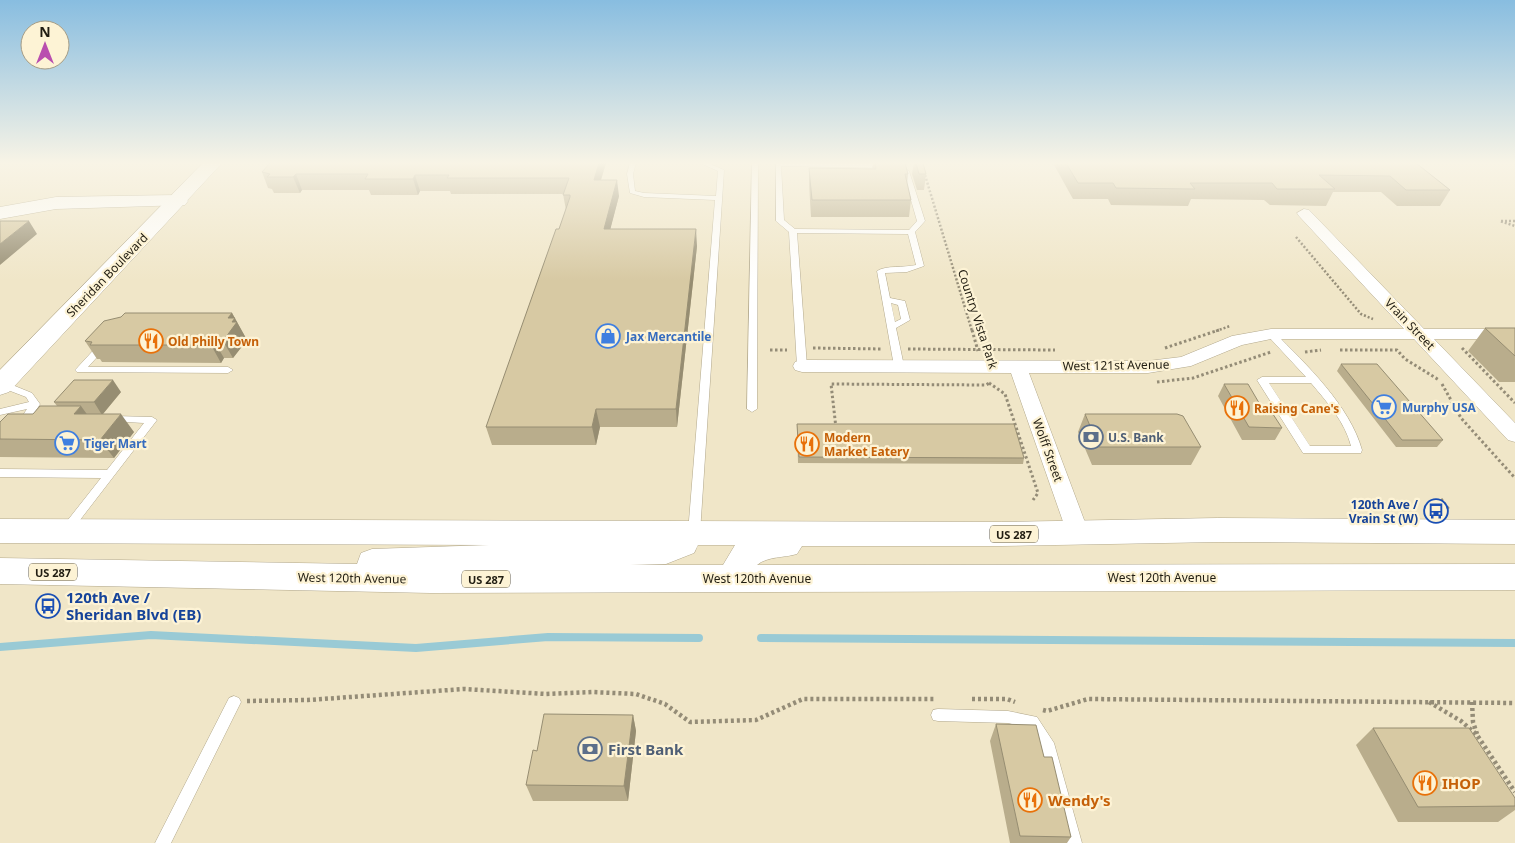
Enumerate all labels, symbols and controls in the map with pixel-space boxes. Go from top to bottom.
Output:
north arrow [20,20,70,70]
text: N [39,22,51,41]
street label: Sheridan Boulevard [63,229,151,321]
street label: Country Vista Park [954,267,1002,372]
street label: Vrain Street [1381,294,1439,354]
shop icon: Jax Mercantile [595,323,621,349]
restaurant icon: Old Philly Town [138,328,164,354]
place label: Jax Mercantile [625,328,712,345]
place label: Old Philly Town [168,333,259,350]
street label: West 121st Avenue [1062,356,1170,374]
supermarket icon: Murphy USA [1371,394,1397,420]
restaurant icon: Raising Cane's [1224,395,1250,421]
place label: Murphy USA [1402,399,1477,416]
place label: Raising Cane's [1254,400,1339,417]
street label: Wolff Street [1029,416,1068,485]
bank icon: U.S. Bank [1078,424,1104,450]
place label: Modern Market Eatery [824,429,909,460]
place label: U.S. Bank [1108,429,1164,446]
supermarket icon: Tiger Mart [54,430,80,456]
restaurant icon: Modern Market Eatery [794,431,820,457]
place label: Tiger Mart [84,435,147,452]
place label: 120th Ave / Vrain St (W) [1349,496,1418,527]
bus stop icon: 120th Ave / Vrain St (W) [1423,498,1449,524]
road number: US 287 [990,526,1038,542]
road number: US 287 [29,564,77,580]
street label: West 120th Avenue [298,569,407,587]
street label: West 120th Avenue [1108,569,1216,586]
road number: US 287 [462,570,510,588]
street label: West 120th Avenue [703,570,811,587]
place label: 120th Ave / Sheridan Blvd (EB) [66,587,201,624]
bus stop icon: 120th Ave / Sheridan Blvd (EB) [35,593,61,619]
bank icon: First Bank [577,736,603,762]
place label: First Bank [608,739,684,759]
restaurant icon: IHOP [1412,770,1438,796]
place label: IHOP [1442,773,1481,793]
restaurant icon: Wendy's [1017,787,1043,813]
place label: Wendy's [1048,790,1111,810]

